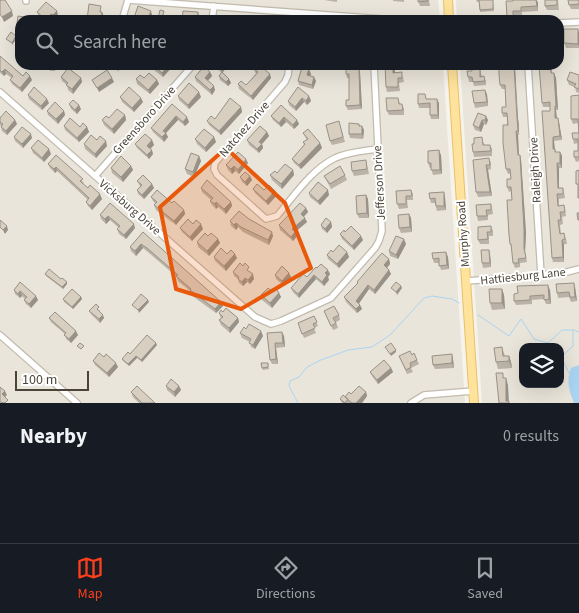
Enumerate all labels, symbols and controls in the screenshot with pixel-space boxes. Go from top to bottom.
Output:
search box [15,15,564,70]
icon: search [33,29,61,57]
text: Search here [73,29,167,56]
street label: Greensboro Drive [109,82,180,158]
street label: Natchez Drive [215,98,273,161]
street label: Raleigh Drive [525,137,546,203]
street label: Jefferson Drive [369,145,390,221]
street label: Vicksburg Drive [95,176,164,239]
street label: Murphy Road [453,200,474,268]
street label: Hattiesburg Lane [480,264,567,289]
map controls [519,343,564,388]
button: layers [519,343,564,388]
scale bar [15,368,89,391]
text: 100 m [22,370,57,390]
text: Nearby [20,421,87,451]
text: 0 results [503,425,559,447]
tab: Map [76,554,104,604]
tab: Directions [256,554,315,604]
tab: Saved [467,554,503,604]

